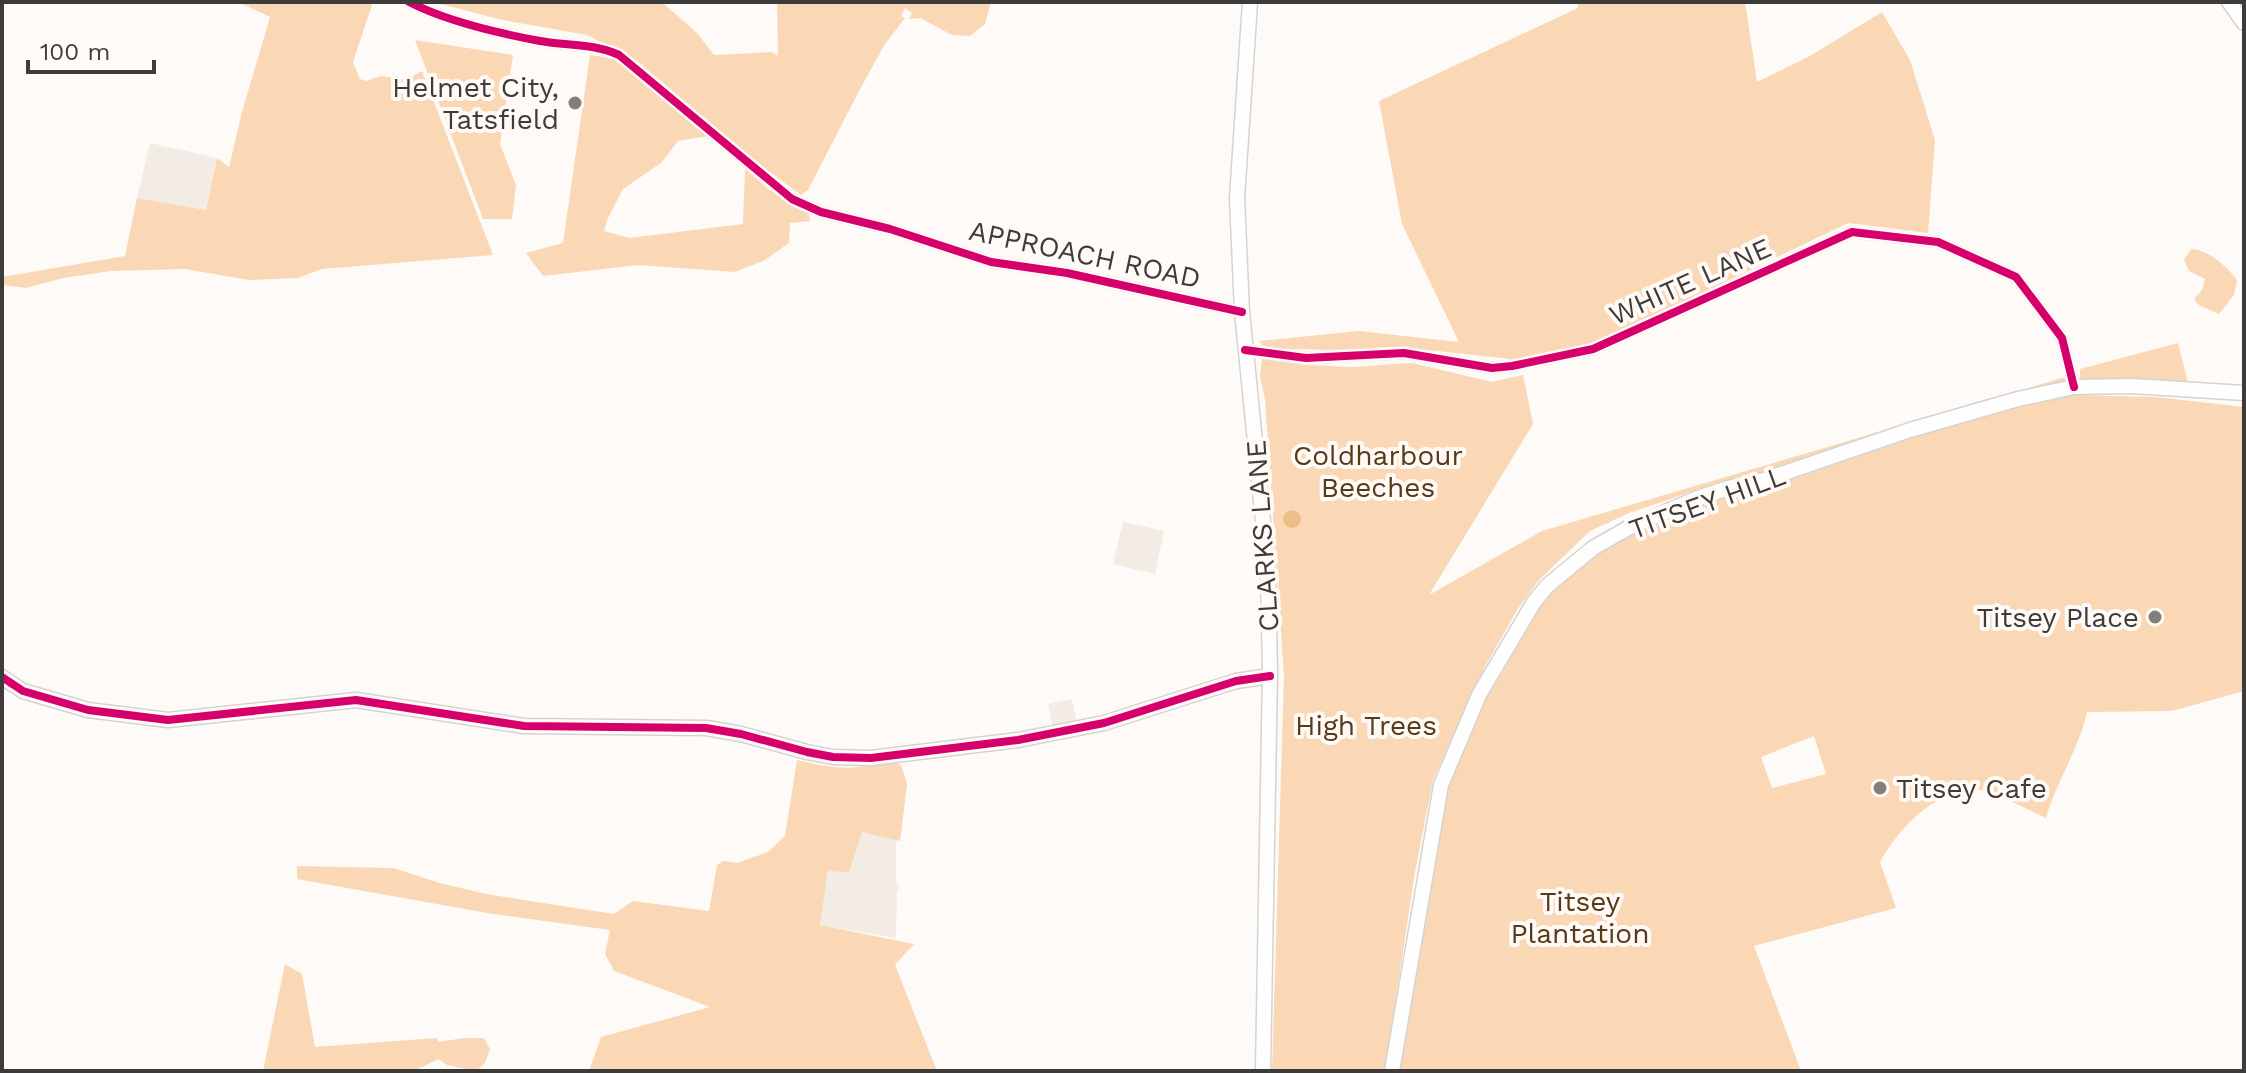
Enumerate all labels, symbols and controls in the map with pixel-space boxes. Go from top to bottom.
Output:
scale bar [28,24,154,74]
text: 100 m [40,38,110,66]
place label: Helmet City, Tatsfield [392,71,559,136]
marker: Helmet City, Tatsfield [566,94,584,112]
street label: APPROACH ROAD [966,214,1204,295]
street label: WHITE LANE [1604,231,1776,332]
street label: CLARKS LANE [1239,439,1286,633]
park label: Coldharbour Beeches [1293,439,1463,504]
street label: TITSEY HILL [1625,459,1790,546]
place label: Titsey Place [1976,601,2139,634]
marker: Titsey Place [2146,608,2164,626]
park label: High Trees [1295,709,1437,742]
place label: Titsey Cafe [1896,772,2047,805]
marker: Titsey Cafe [1871,779,1889,797]
park label: Titsey Plantation [1511,885,1649,950]

